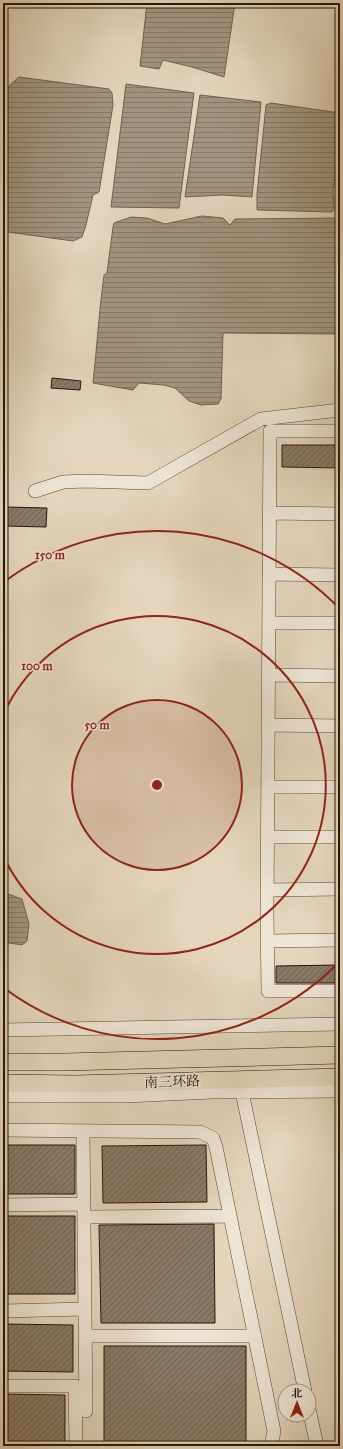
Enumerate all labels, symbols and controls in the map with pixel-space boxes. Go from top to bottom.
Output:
text: 150 m [35,548,66,562]
text: 100 m [21,659,54,673]
text: 50 m [84,718,111,732]
centre of rings [150,778,164,792]
street label: 南三环路 [144,1073,200,1091]
north arrow [277,1383,317,1423]
text: 北 [292,1387,303,1400]

